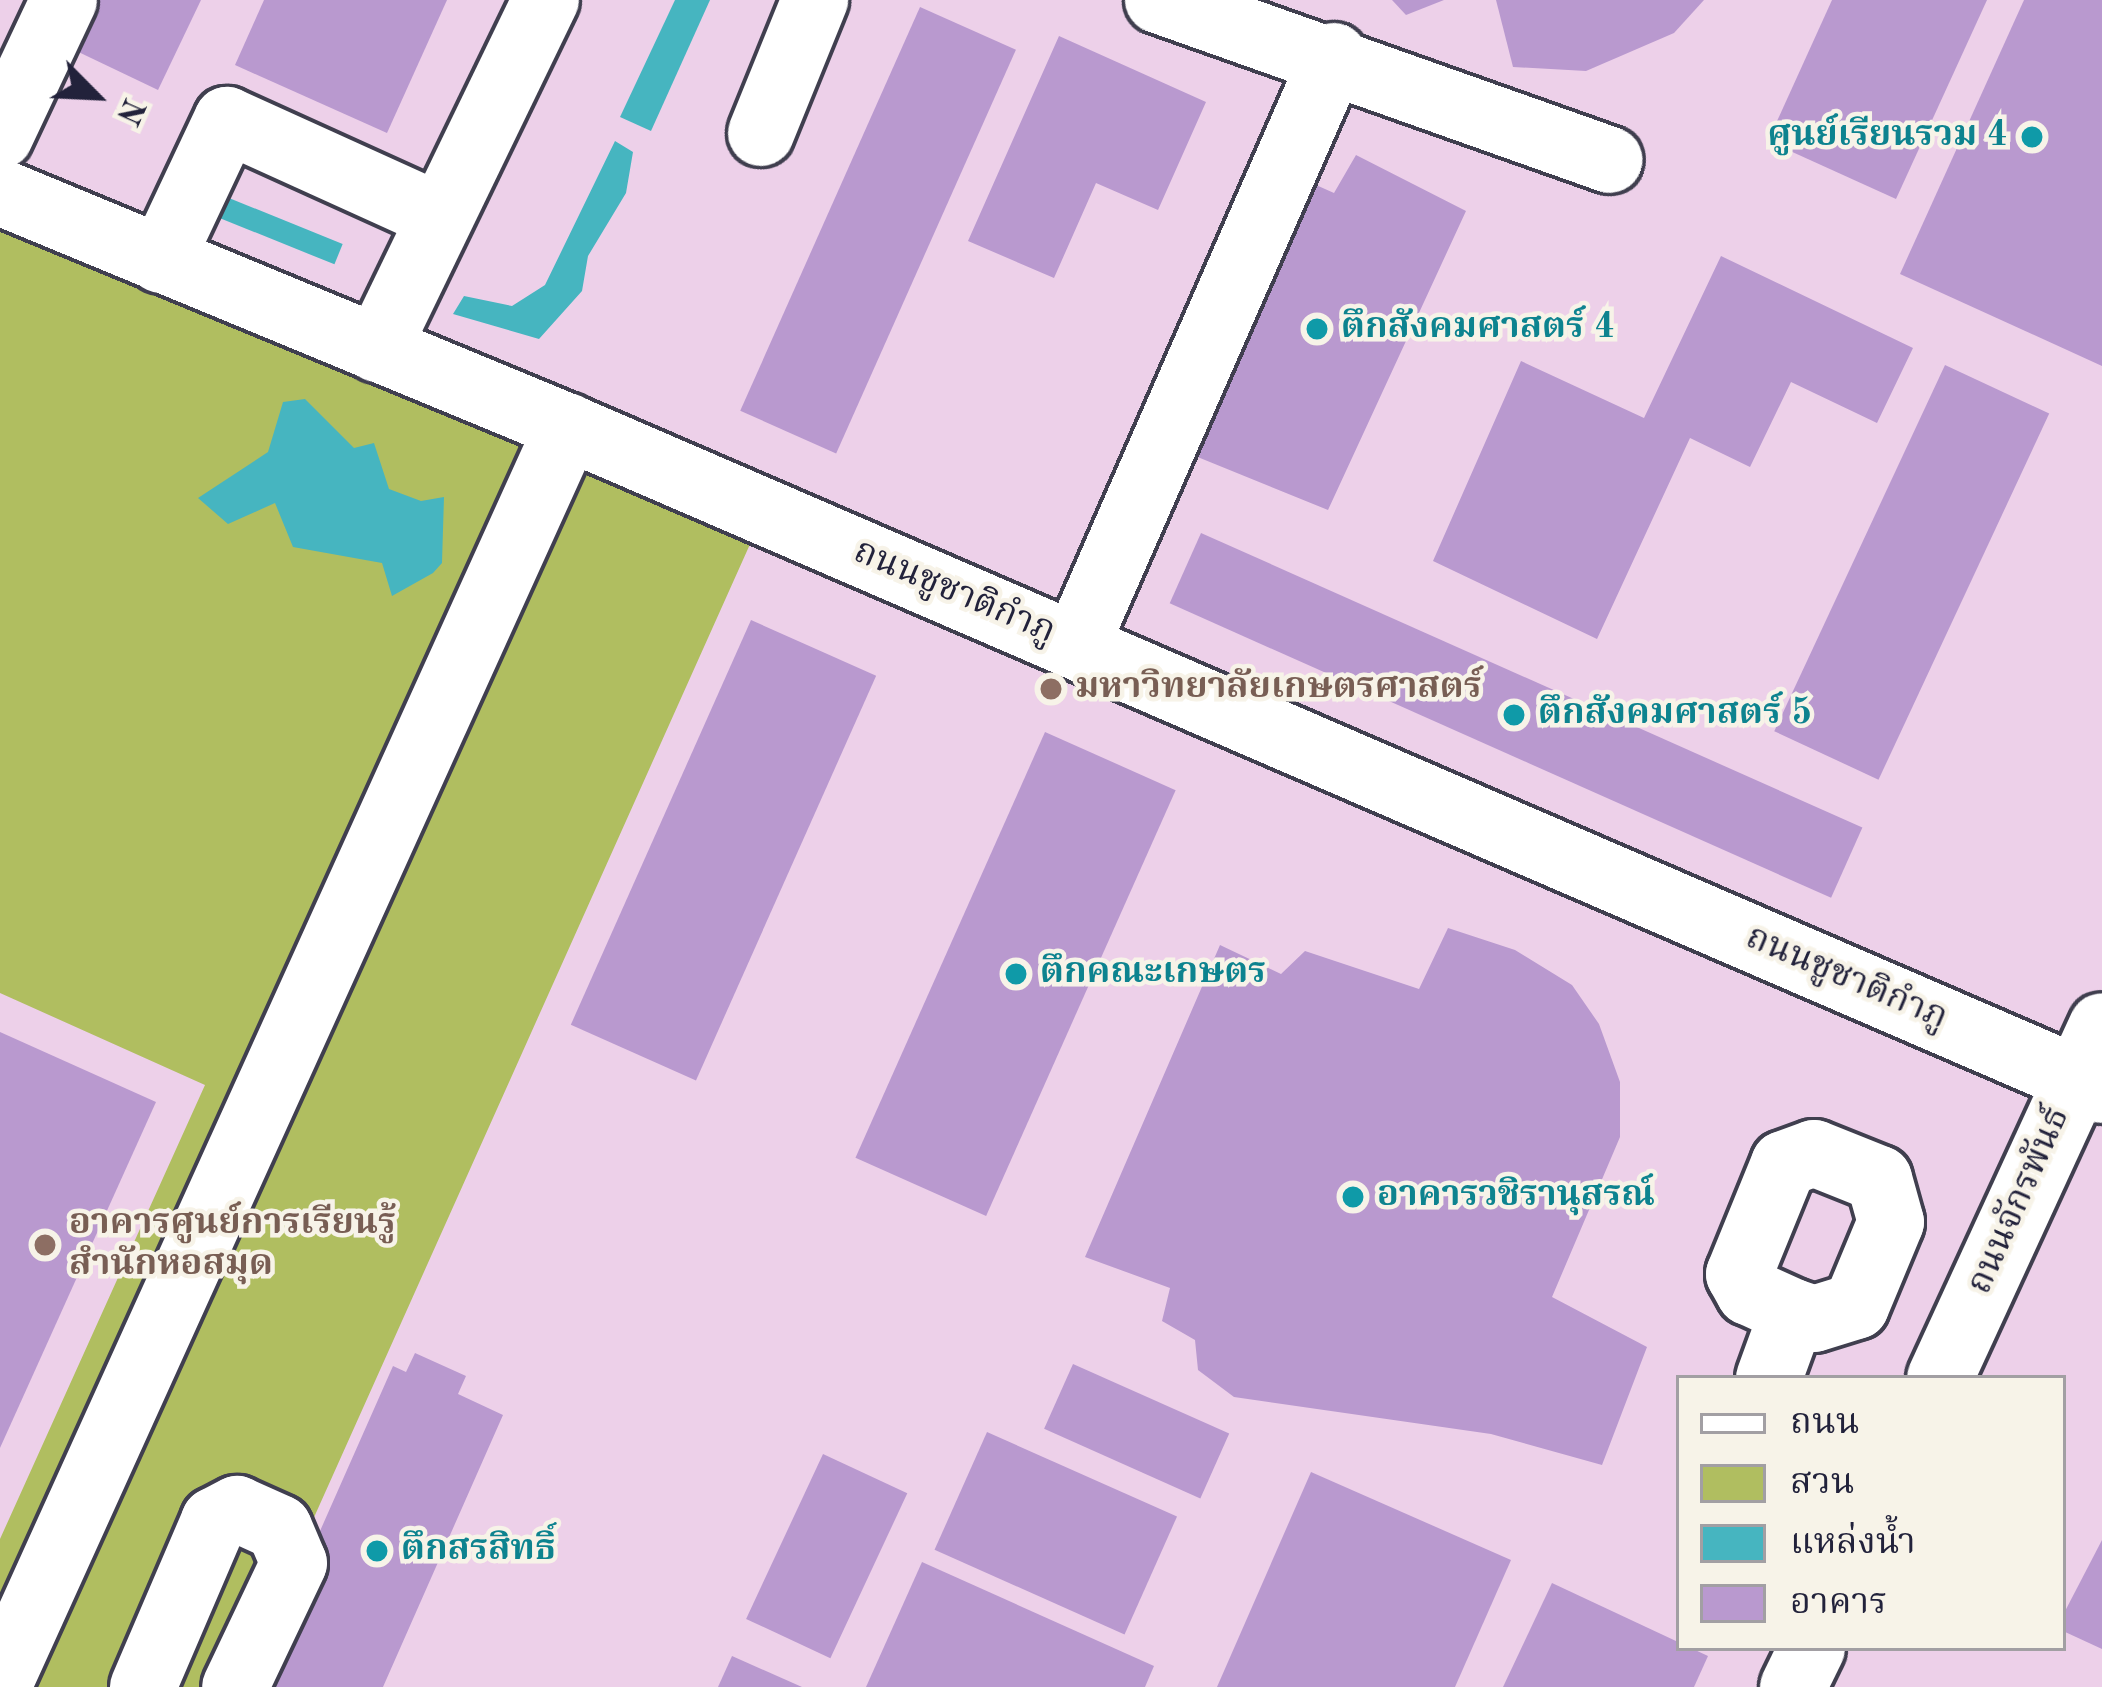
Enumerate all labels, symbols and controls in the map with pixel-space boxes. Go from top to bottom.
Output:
north arrow [36,36,156,156]
text: N [109,93,150,129]
place label: ศูนย์เรียนรวม 4 [1767,115,2008,159]
marker: ศูนย์เรียนรวม 4 [2019,124,2045,150]
place label: ตึกสังคมศาสตร์ 4 [1341,307,1615,351]
marker: ตึกสังคมศาสตร์ 4 [1304,316,1330,342]
street label: ถนนชูชาติกำภู [847,531,1061,655]
place label: มหาวิทยาลัยเกษตรศาสตร์ [1075,667,1482,711]
marker: มหาวิทยาลัยเกษตรศาสตร์ [1038,676,1064,702]
place label: ตึกสังคมศาสตร์ 5 [1538,693,1812,737]
marker: ตึกสังคมศาสตร์ 5 [1501,702,1527,728]
street label: ถนนชูชาติกำภู [1739,917,1953,1041]
place label: ตึกคณะเกษตร [1040,952,1266,996]
marker: ตึกคณะเกษตร [1003,961,1029,987]
street label: ถนนจักรพันธ์ [1960,1101,2080,1301]
place label: อาคารวชิรานุสรณ์ [1377,1175,1655,1219]
marker: อาคารวชิรานุสรณ์ [1340,1184,1366,1210]
place label: อาคารศูนย์การเรียนรู้ สำนักหอสมุด [69,1202,396,1287]
marker: อาคารศูนย์การเรียนรู้ สำนักหอสมุด [32,1232,58,1258]
legend [1676,1375,2066,1651]
text: ถนน [1790,1406,1860,1442]
text: สวน [1790,1466,1854,1502]
text: แหล่งน้ำ [1790,1526,1916,1562]
place label: ตึกสรสิทธิ์ [401,1529,556,1573]
marker: ตึกสรสิทธิ์ [364,1538,390,1564]
text: อาคาร [1790,1586,1887,1622]

